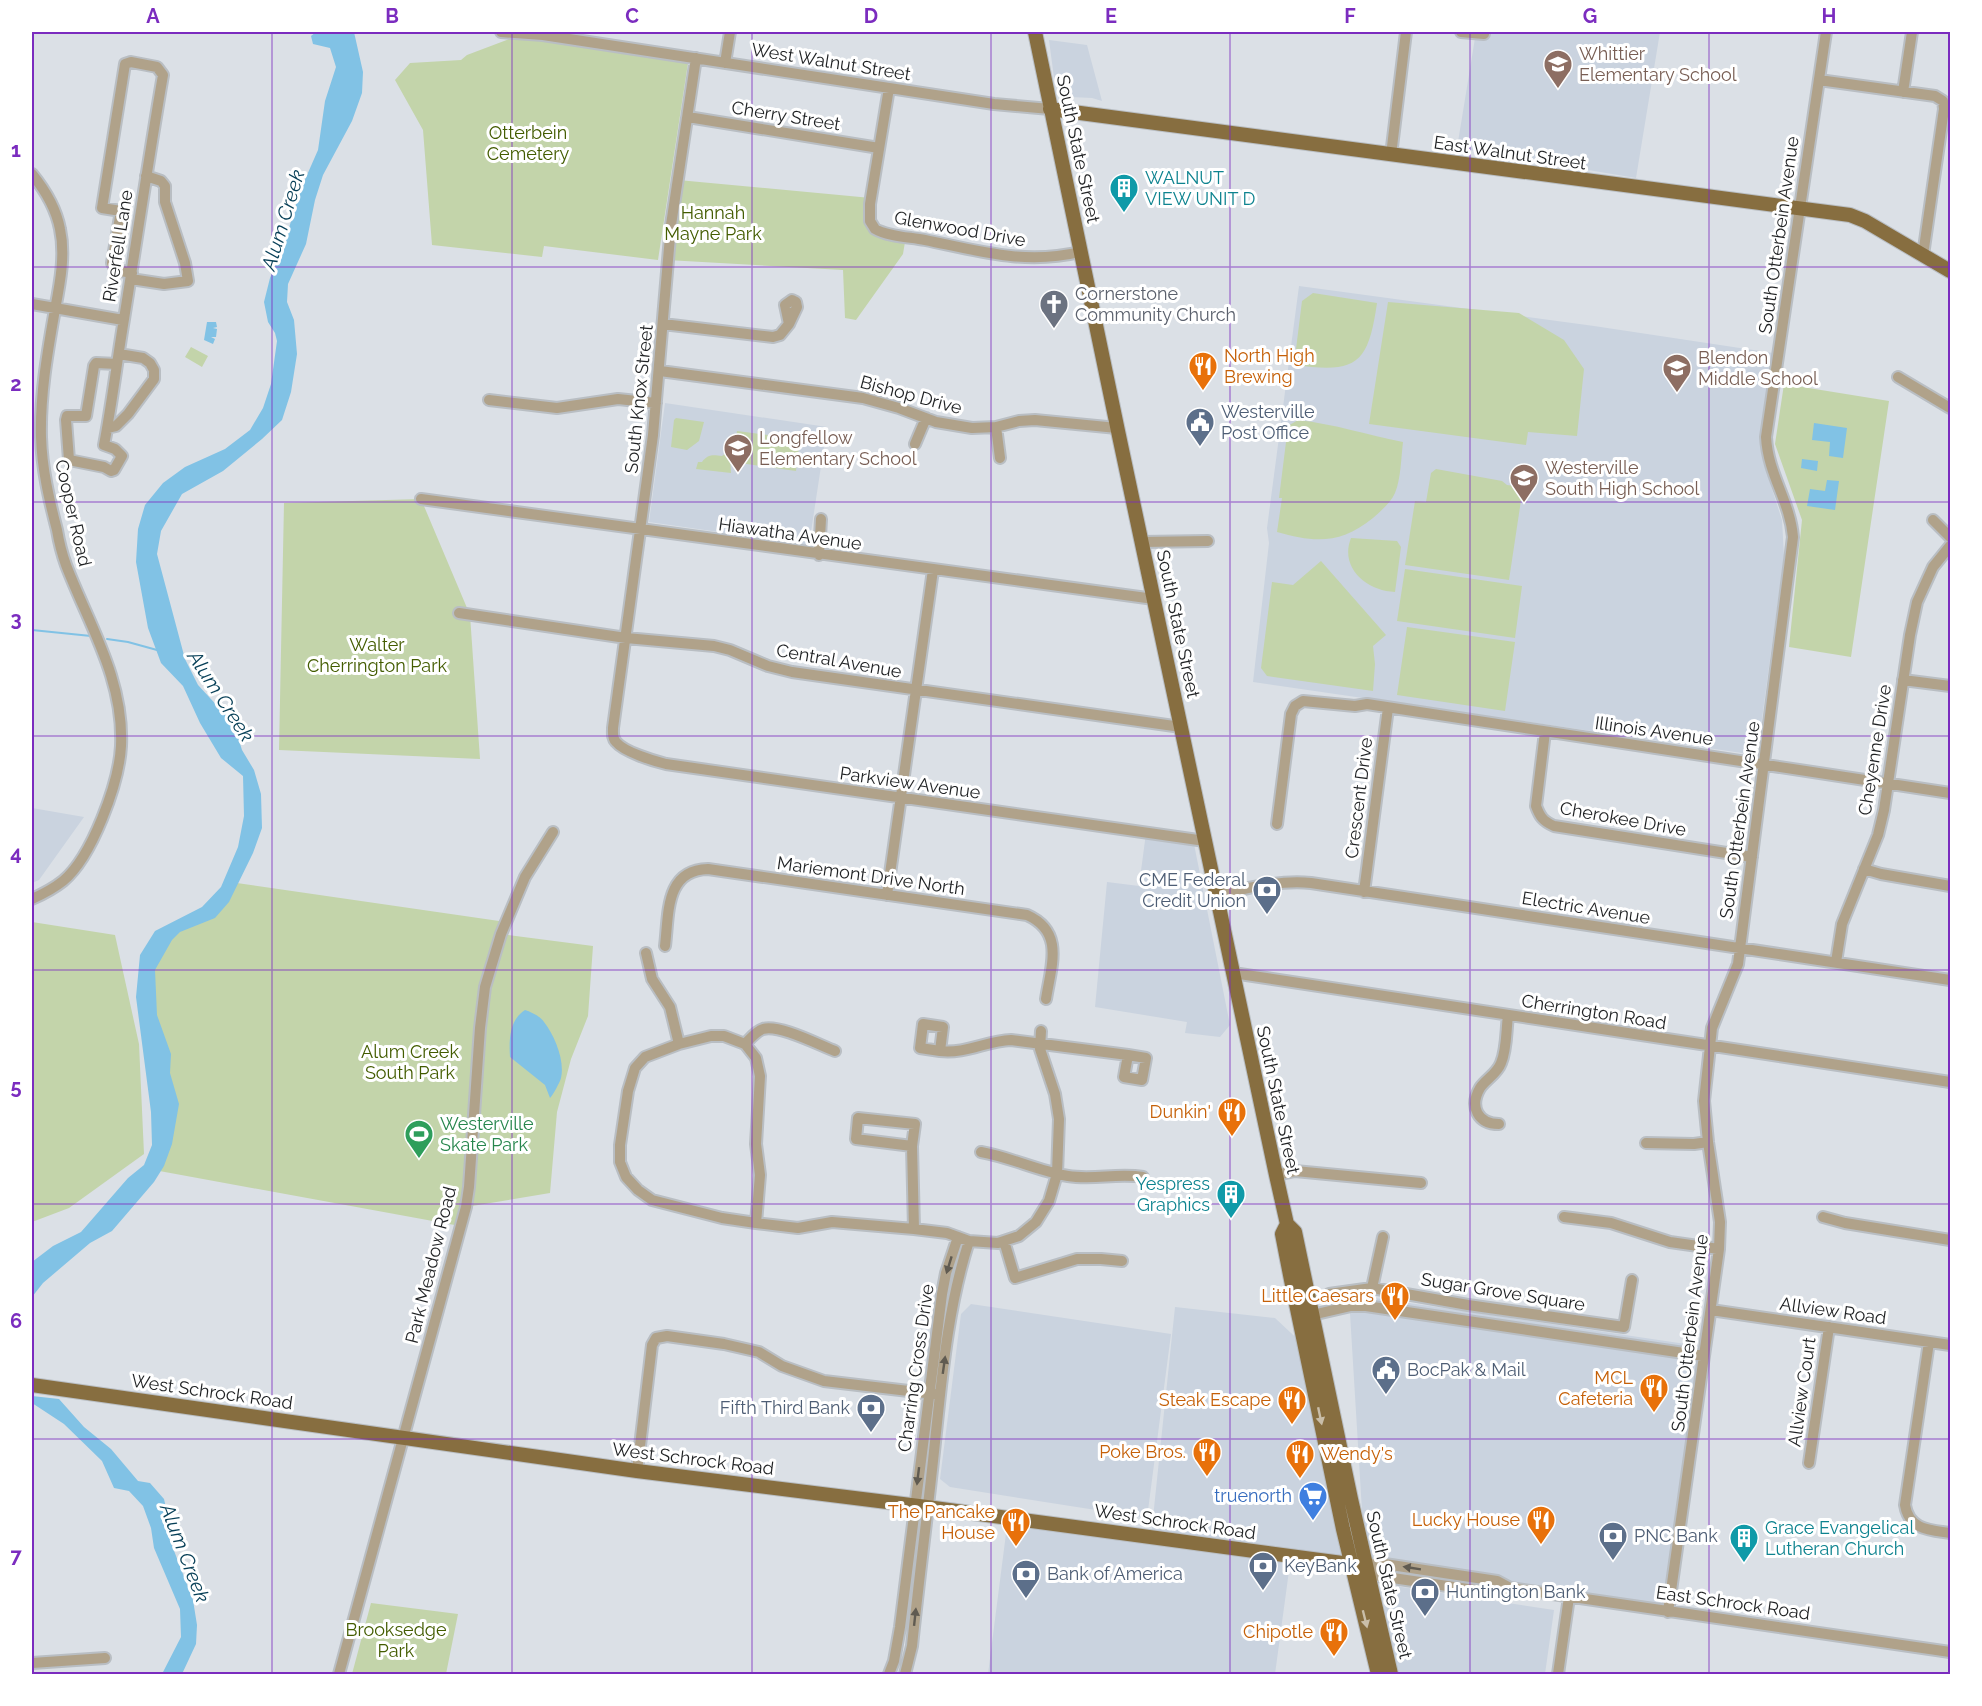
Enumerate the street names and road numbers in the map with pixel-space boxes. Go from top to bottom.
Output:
street label: West Walnut Street [750,39,912,84]
street label: South State Street [1053,73,1104,225]
street label: Cherry Street [730,97,842,134]
street label: East Walnut Street [1433,131,1588,174]
street label: South Otterbein Avenue [1754,134,1803,335]
street label: Riverfell Lane [98,188,137,303]
street label: Glenwood Drive [893,207,1028,250]
street label: South Knox Street [620,324,657,474]
street label: Bishop Drive [858,371,965,418]
street label: Cooper Road [51,457,96,568]
street label: Hiawatha Avenue [717,513,863,554]
street label: South State Street [1153,548,1204,700]
street label: Central Avenue [775,639,904,682]
street label: Cheyenne Drive [1854,683,1895,817]
street label: Illinois Avenue [1594,712,1715,749]
street label: South Otterbein Avenue [1715,719,1764,920]
street label: Crescent Drive [1341,736,1376,860]
street label: Parkview Avenue [838,762,982,803]
street label: Cherokee Drive [1558,797,1688,840]
street label: Mariemont Drive North [776,852,966,899]
street label: Electric Avenue [1520,887,1652,928]
street label: Cherrington Road [1520,990,1668,1033]
street label: South State Street [1253,1024,1304,1176]
street label: Park Meadow Road [401,1184,460,1345]
street label: South Otterbein Avenue [1667,1232,1712,1433]
street label: Sugar Grove Square [1420,1268,1587,1315]
street label: Charring Cross Drive [893,1282,938,1453]
street label: Allview Road [1778,1293,1888,1328]
street label: Allview Court [1783,1336,1820,1448]
street label: West Schrock Road [130,1370,294,1413]
street label: West Schrock Road [611,1438,775,1479]
street label: West Schrock Road [1093,1500,1257,1543]
street label: South State Street [1362,1509,1417,1661]
street label: East Schrock Road [1655,1581,1811,1624]

